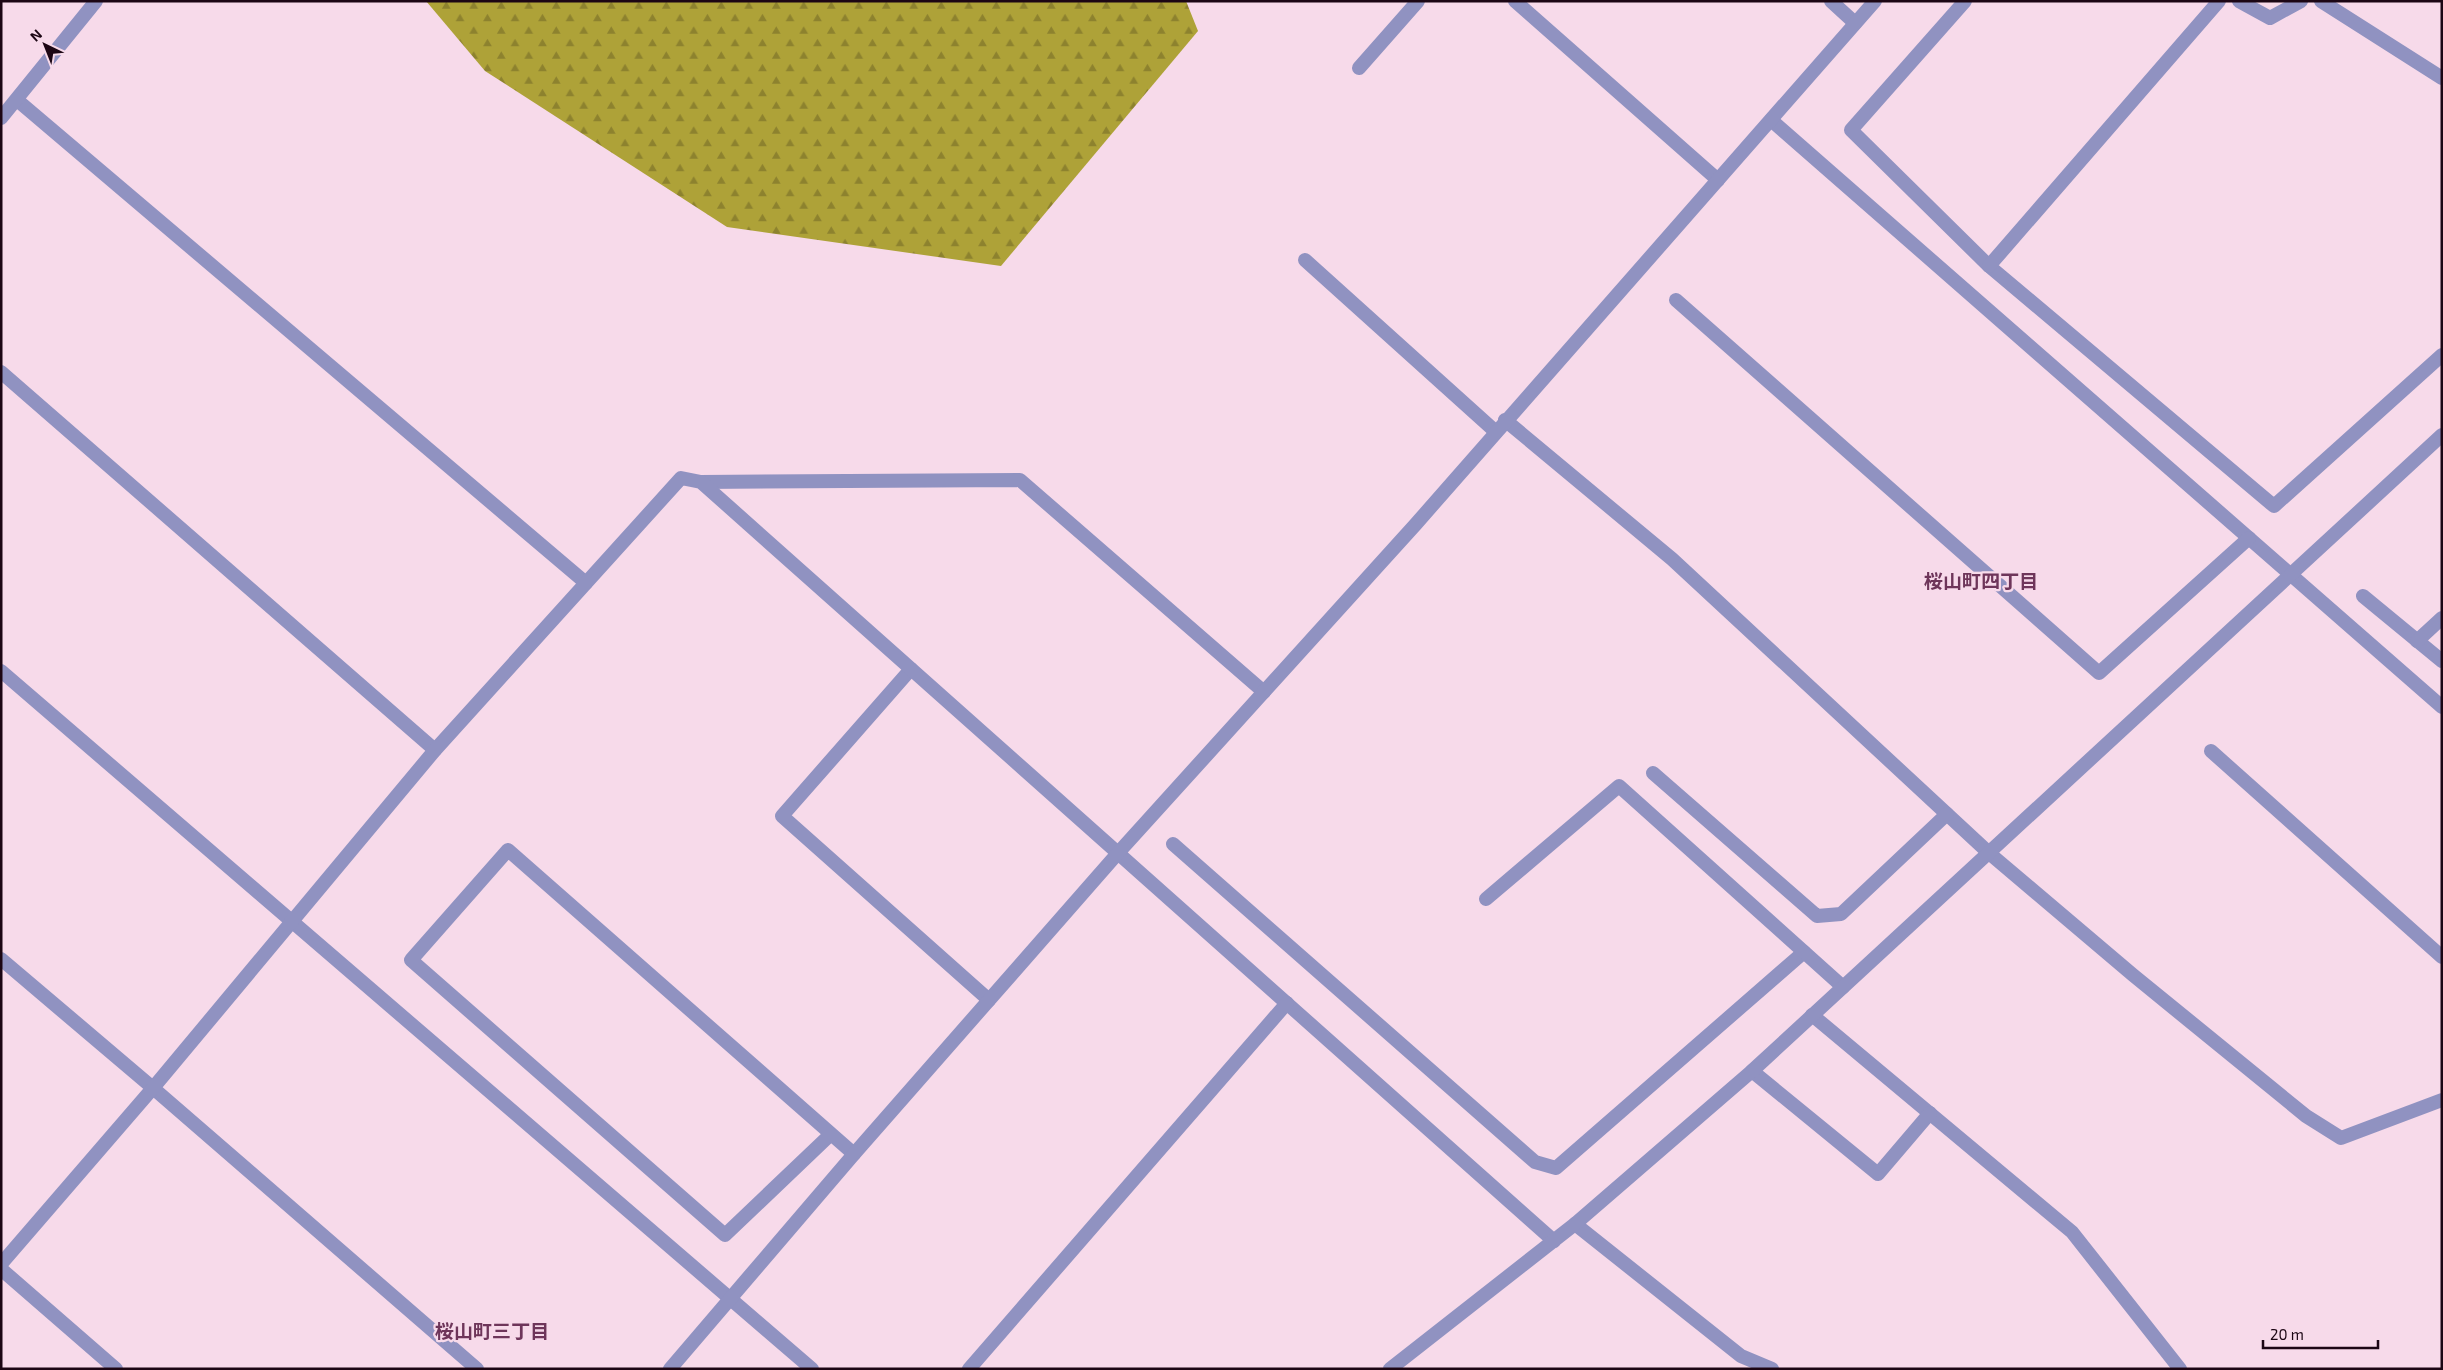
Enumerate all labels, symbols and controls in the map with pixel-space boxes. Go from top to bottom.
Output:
north arrow [20,20,70,70]
text: N [26,25,45,45]
district label: 桜山町四丁目 [1924,569,2038,592]
scale bar [2263,1318,2378,1350]
district label: 桜山町三丁目 [435,1319,549,1342]
text: 20 m [2270,1325,2304,1343]

